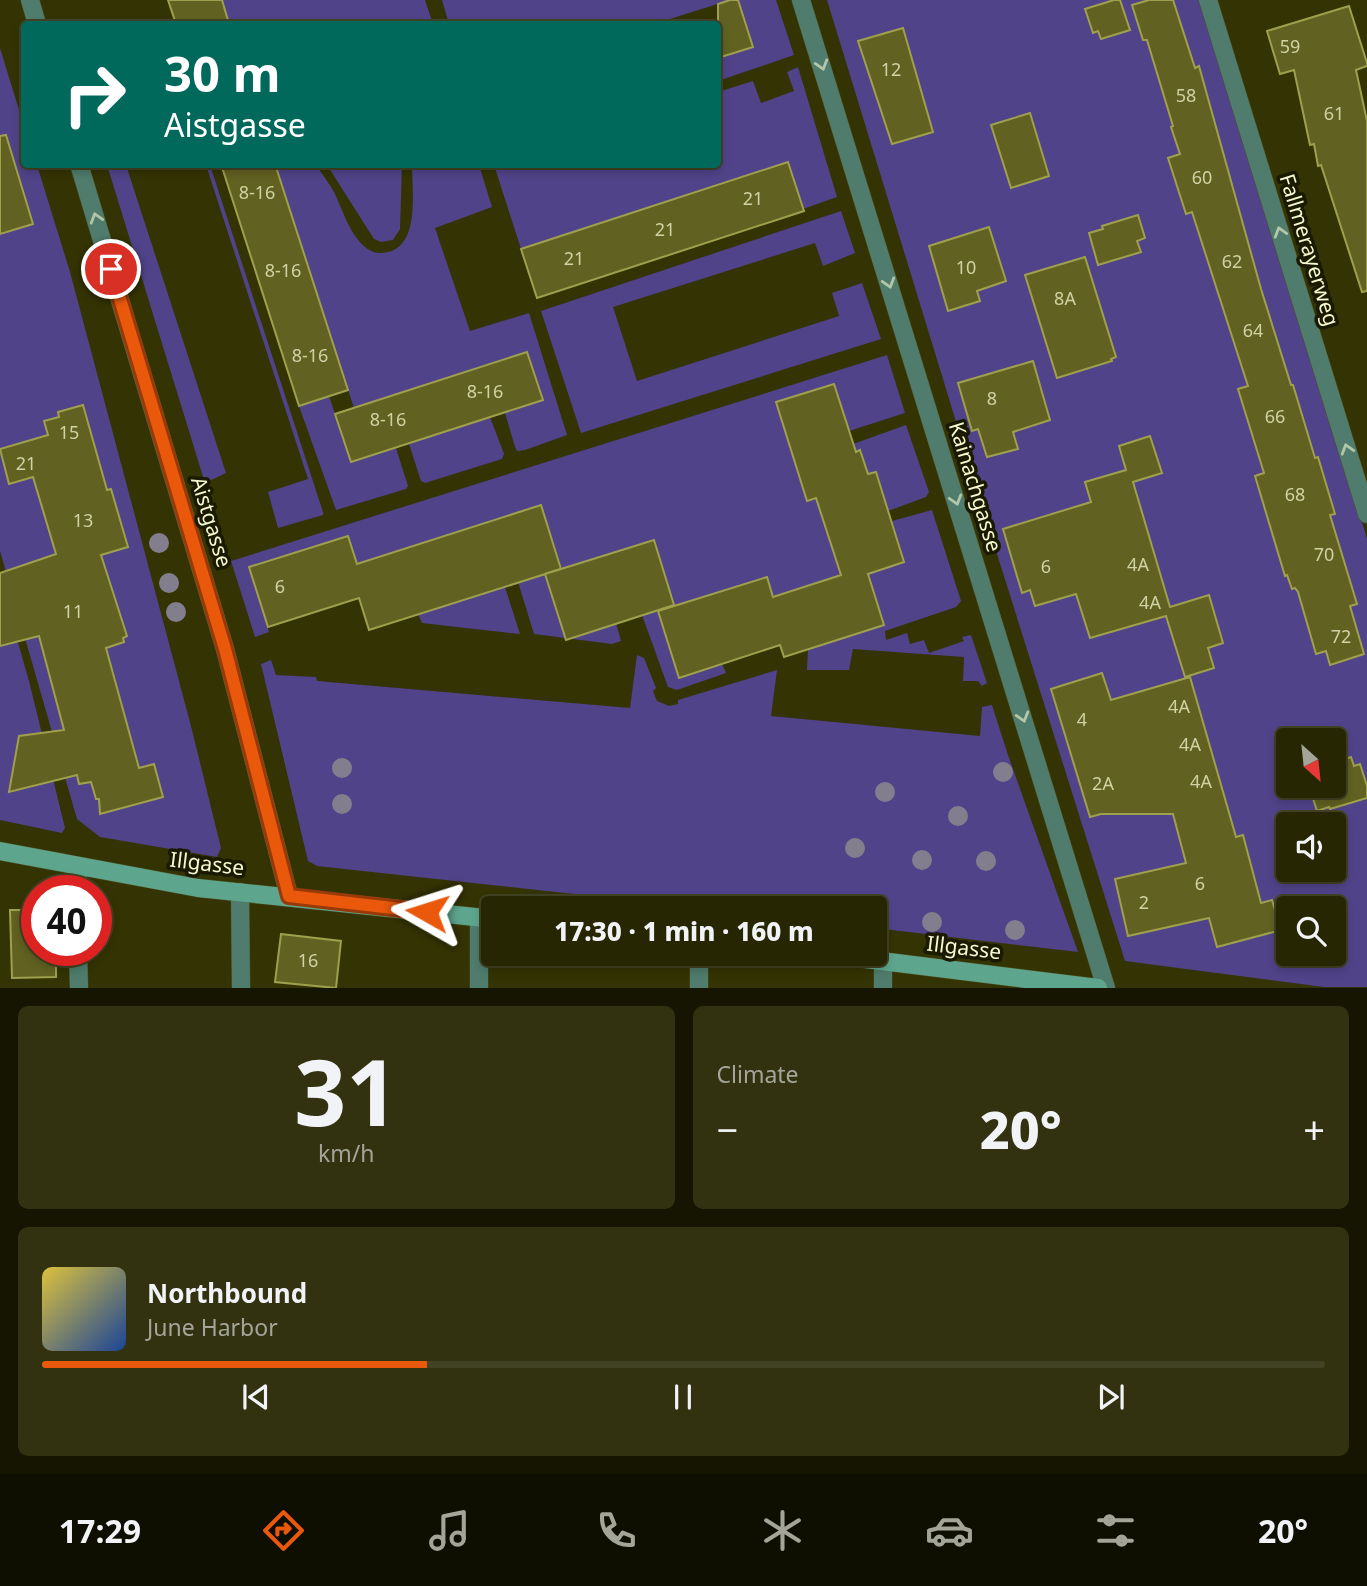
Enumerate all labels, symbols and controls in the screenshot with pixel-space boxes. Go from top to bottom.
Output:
house number: 59 [1280,34,1300,58]
text: 30 m [164,40,281,106]
icon: right [49,49,140,140]
house number: 12 [881,57,901,81]
one-way arrow [813,59,828,71]
house number: 58 [1176,83,1196,107]
house number: 61 [1324,101,1344,125]
text: Aistgasse [164,103,306,146]
house number: 60 [1192,165,1212,189]
street label: Fallmerayerweg [1274,170,1346,329]
house number: 8-16 [239,180,275,204]
house number: 21 [743,186,763,210]
one-way arrow [89,213,104,225]
house number: 21 [655,217,675,241]
one-way arrow [1273,226,1288,238]
pin [81,239,141,299]
house number: 21 [564,246,584,270]
house number: 62 [1222,249,1242,273]
icon: arrive [92,250,130,288]
house number: 10 [956,255,976,279]
house number: 8-16 [265,258,301,282]
one-way arrow [880,276,895,288]
house number: 8A [1054,286,1076,310]
house number: 64 [1243,318,1263,342]
house number: 8-16 [292,343,328,367]
house number: 8-16 [467,379,503,403]
house number: 8 [987,386,997,410]
house number: 66 [1265,404,1285,428]
house number: 8-16 [370,407,406,431]
street label: Kainachgasse [943,418,1009,555]
house number: 15 [59,420,79,444]
one-way arrow [1340,443,1355,455]
house number: 21 [16,451,36,475]
street label: Aistgasse [185,473,239,570]
house number: 68 [1285,482,1305,506]
one-way arrow [947,494,962,506]
house number: 13 [73,508,93,532]
house number: 70 [1314,542,1334,566]
house number: 4A [1127,552,1149,576]
house number: 6 [1041,554,1051,578]
house number: 6 [275,574,285,598]
house number: 4A [1139,590,1161,614]
house number: 11 [63,599,83,623]
house number: 72 [1331,624,1351,648]
house number: 4A [1168,694,1190,718]
house number: 4 [1077,707,1087,731]
one-way arrow [1014,711,1029,723]
north arrow [1276,728,1346,798]
map controls [1276,728,1346,966]
house number: 4A [1179,732,1201,756]
house number: 4A [1190,769,1212,793]
house number: 2A [1092,771,1114,795]
button: sound [1276,812,1346,882]
street label: Illgasse [168,845,246,881]
house number: 6 [1195,871,1205,895]
speed limit sign: 40 [21,875,112,966]
position arrow [390,875,464,949]
house number: 2 [1139,890,1149,914]
button: search [1276,896,1346,966]
text: 17:30 · 1 min · 160 m [554,913,814,949]
street label: Illgasse [925,929,1003,965]
house number: 16 [298,948,318,972]
text: 31 [294,1029,398,1153]
text: Climate [717,1058,799,1090]
text: 20° [980,1093,1062,1164]
text: − [717,1103,738,1155]
text: + [1303,1103,1325,1155]
text: km/h [318,1137,375,1169]
text: Northbound [147,1275,307,1311]
text: June Harbor [147,1311,278,1343]
icon: previous [237,1378,275,1416]
icon: pause [664,1378,702,1416]
icon: next [1092,1378,1130,1416]
icon: directions [259,1506,308,1555]
icon: music [425,1506,474,1555]
icon: phone [592,1506,641,1555]
icon: climate [758,1506,807,1555]
icon: car [925,1506,974,1555]
icon: filters [1091,1506,1140,1555]
text: 17:29 [59,1509,141,1552]
text: 20° [1258,1509,1308,1552]

